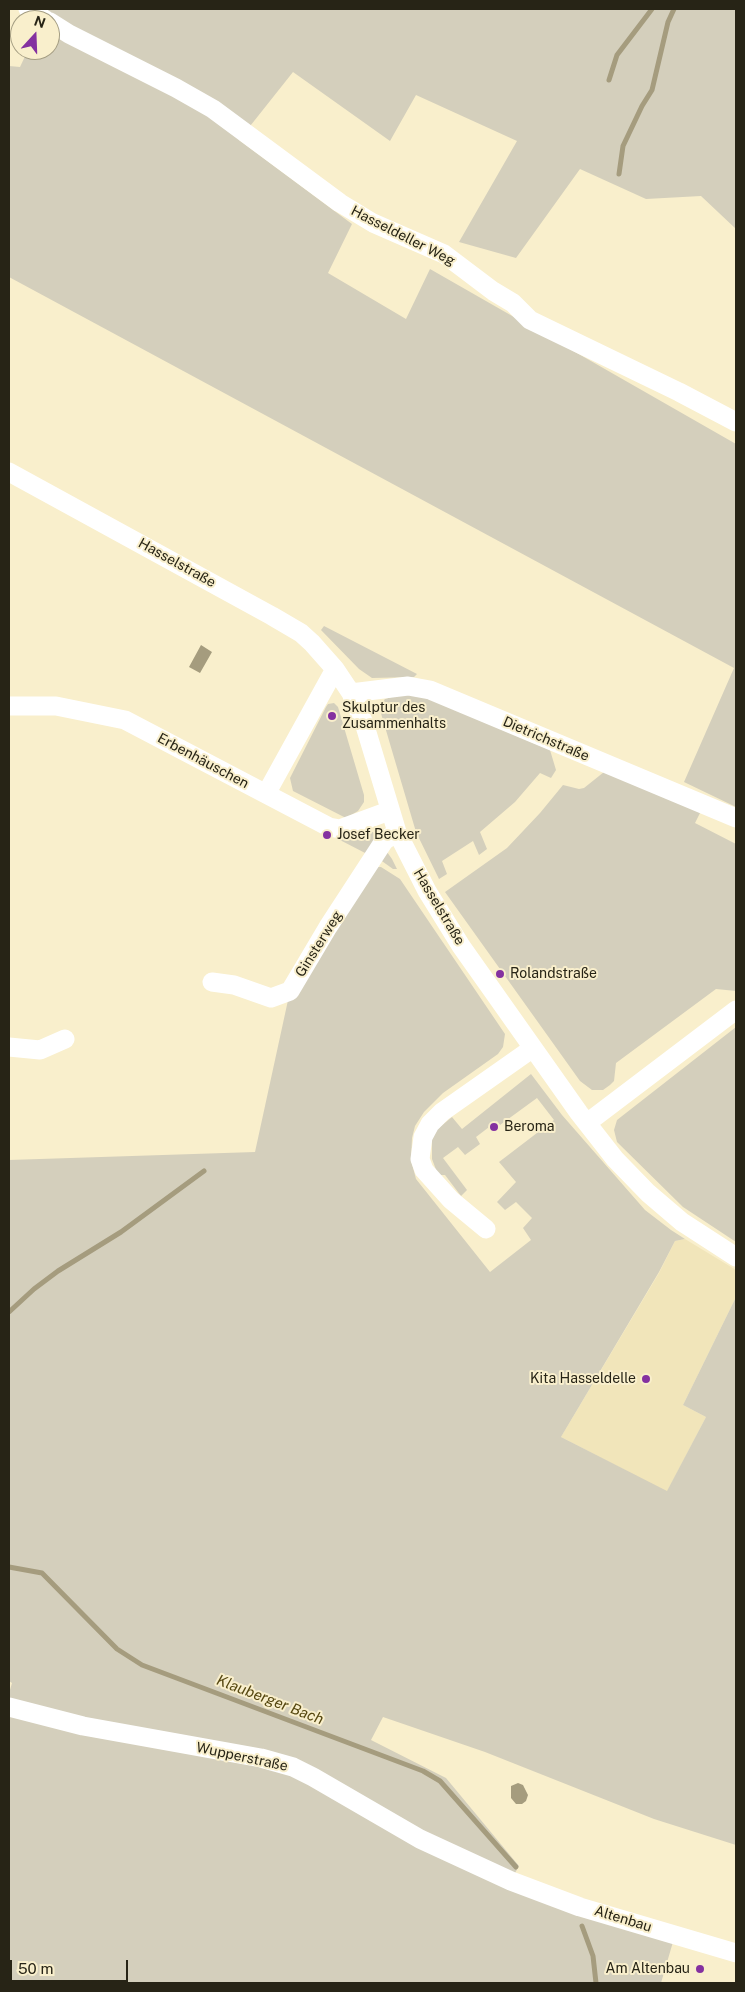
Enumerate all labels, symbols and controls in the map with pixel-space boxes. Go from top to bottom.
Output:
north arrow [10,10,60,60]
text: N [32,12,48,31]
street label: Hasseldeller Weg [348,202,458,270]
street label: Hasselstraße [135,535,219,591]
place label: Skulptur des Zusammenhalts [342,700,446,732]
marker: Skulptur des Zusammenhalts [326,710,338,722]
street label: Dietrichstraße [500,713,592,765]
street label: Erbenhäuschen [154,730,252,792]
place label: Josef Becker [337,827,420,843]
marker: Josef Becker [321,829,333,841]
street label: Hasselstraße [410,866,468,948]
street label: Ginsterweg [292,908,346,980]
place label: Rolandstraße [510,966,597,982]
marker: Rolandstraße [494,968,506,980]
place label: Beroma [504,1119,554,1135]
marker: Beroma [488,1121,500,1133]
place label: Kita Hasseldelle [530,1371,636,1387]
marker: Kita Hasseldelle [640,1373,652,1385]
water label: Klauberger Bach [214,1671,326,1729]
street label: Wupperstraße [195,1739,289,1775]
street label: Altenbau [592,1902,654,1936]
scale bar [12,1950,130,1982]
text: 50 m [18,1960,53,1977]
place label: Am Altenbau [606,1961,690,1977]
marker: Am Altenbau [694,1963,706,1975]

